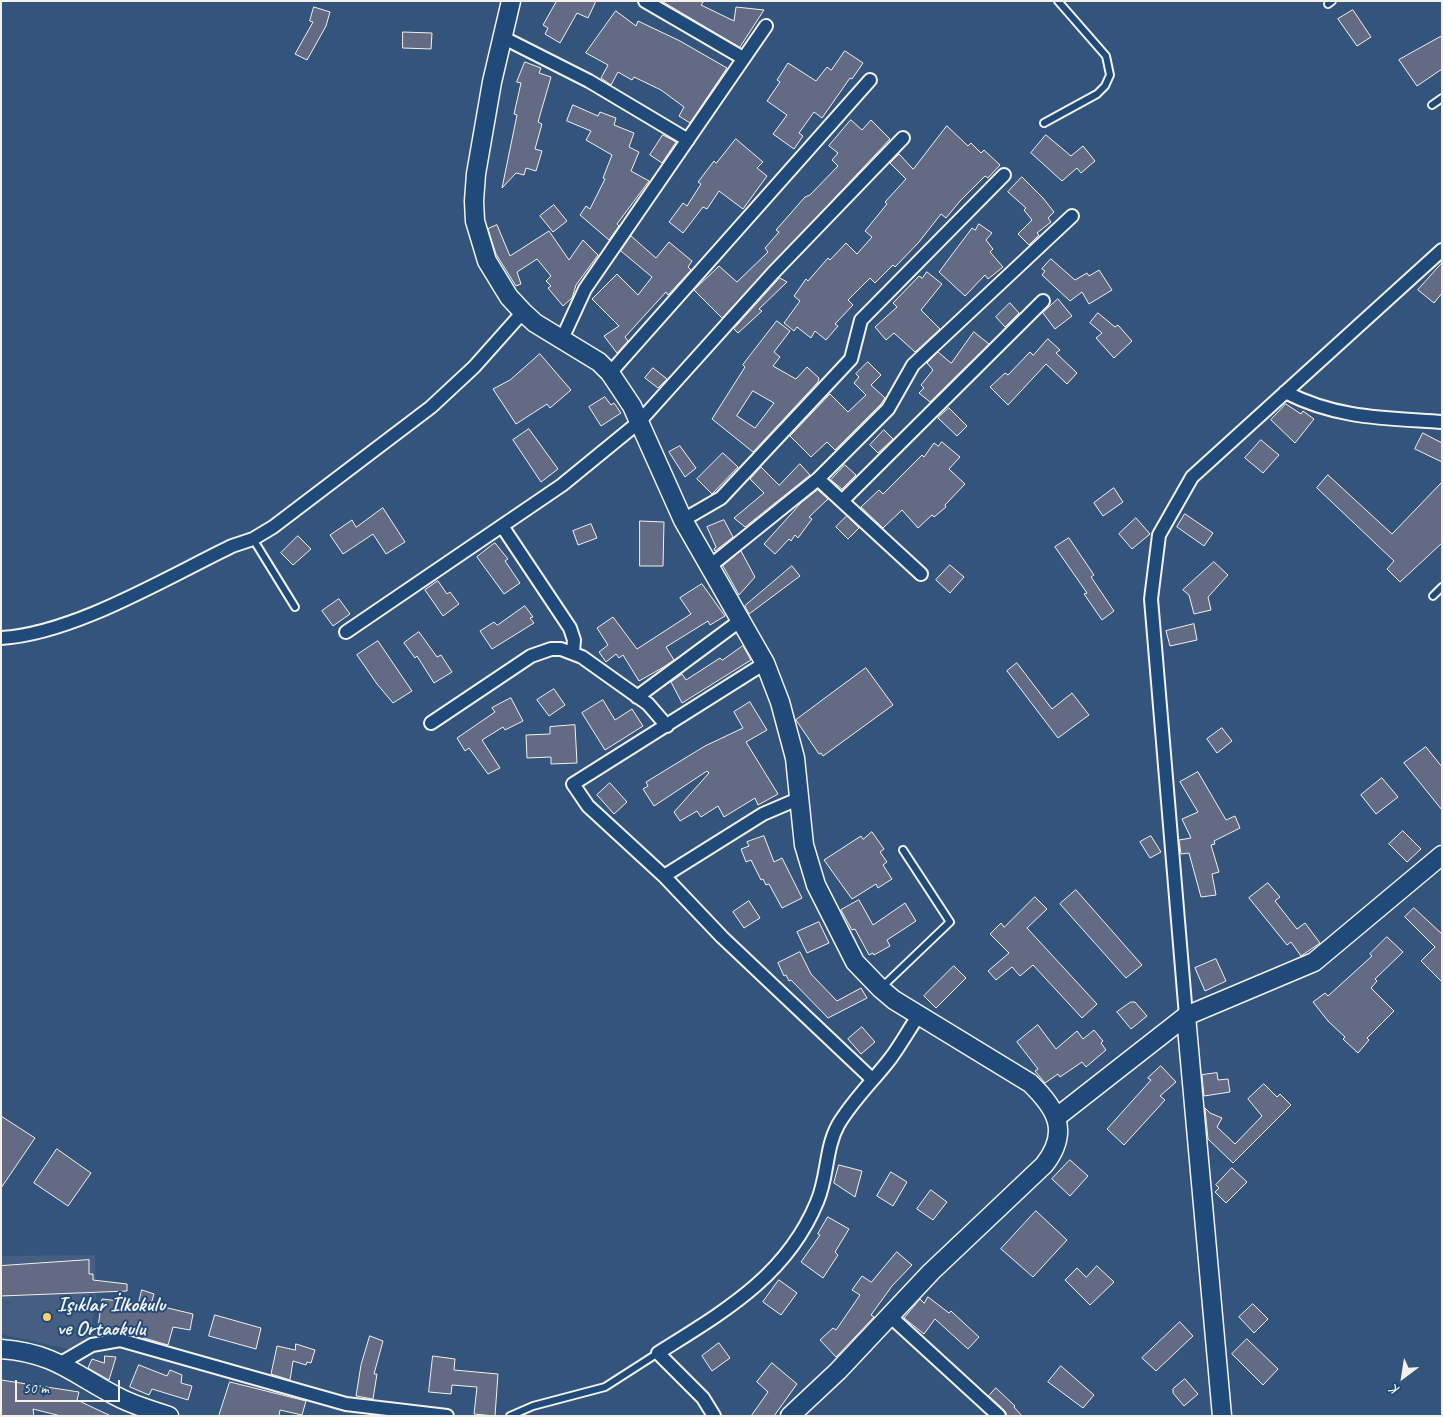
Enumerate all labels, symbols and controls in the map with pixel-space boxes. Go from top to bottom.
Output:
place label: Işıklar İlkokulu ve Ortaokulu [57,1292,165,1342]
marker: Işıklar İlkokulu ve Ortaokulu [41,1311,53,1323]
north arrow [1378,1352,1428,1402]
scale bar [18,1370,122,1402]
text: 50 m [23,1379,49,1398]
text: K [1388,1381,1402,1399]

